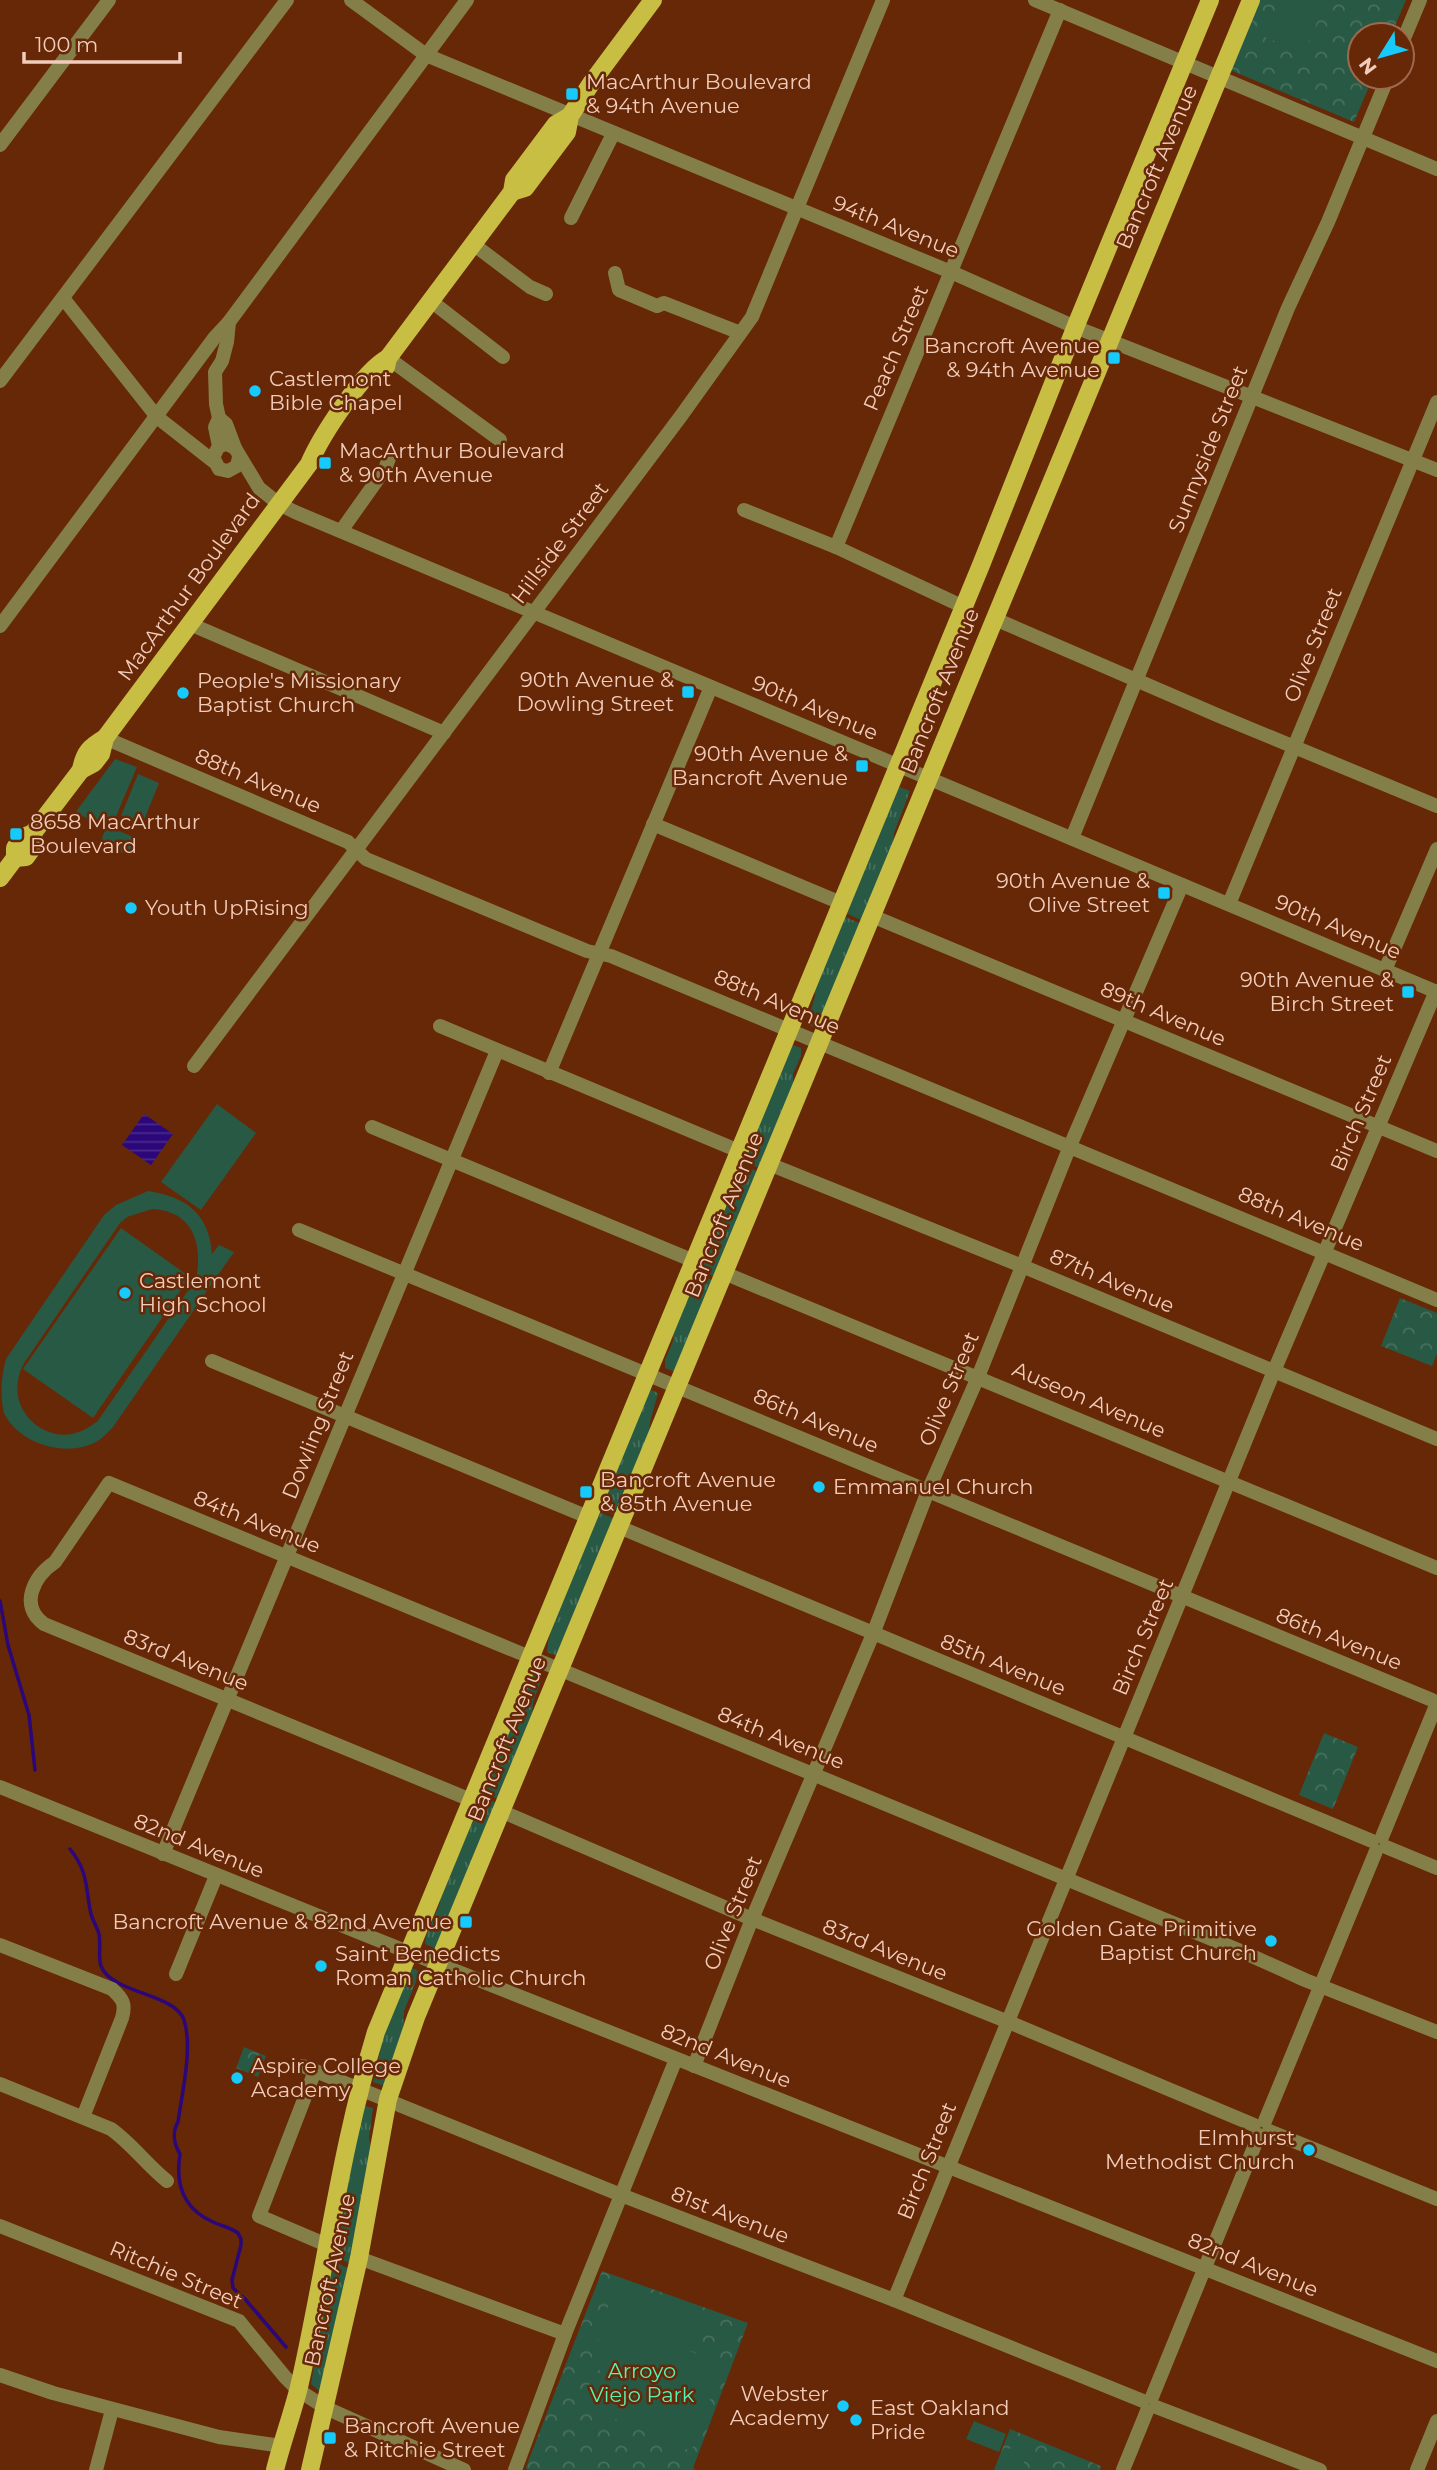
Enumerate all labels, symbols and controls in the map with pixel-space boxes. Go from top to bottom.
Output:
scale bar [24,21,180,65]
north arrow [1346,21,1416,91]
text: 100 m [35,32,98,57]
text: N [1354,53,1382,79]
place label: MacArthur Boulevard & 94th Avenue [586,69,812,118]
street label: Bancroft Avenue [1111,81,1202,253]
marker: MacArthur Boulevard & 94th Avenue [564,86,580,102]
street label: 94th Avenue [829,190,963,263]
street label: Peach Street [858,281,933,415]
place label: Bancroft Avenue & 94th Avenue [924,333,1100,382]
marker: Bancroft Avenue & 94th Avenue [1106,350,1122,366]
street label: Sunnyside Street [1163,362,1252,536]
place label: Castlemont Bible Chapel [269,366,403,415]
marker: Castlemont Bible Chapel [247,383,263,399]
place label: MacArthur Boulevard & 90th Avenue [339,438,565,487]
marker: MacArthur Boulevard & 90th Avenue [317,455,333,471]
street label: Hillside Street [506,477,613,608]
street label: MacArthur Boulevard [112,488,265,685]
street label: Olive Street [1278,584,1347,706]
street label: Bancroft Avenue [895,605,984,777]
place label: 90th Avenue & Dowling Street [516,667,674,716]
place label: People's Missionary Baptist Church [197,668,402,717]
street label: 90th Avenue [748,670,882,745]
marker: 90th Avenue & Dowling Street [680,684,696,700]
marker: People's Missionary Baptist Church [175,685,191,701]
place label: 90th Avenue & Bancroft Avenue [672,741,848,790]
street label: 88th Avenue [192,743,325,818]
marker: 90th Avenue & Bancroft Avenue [854,758,870,774]
place label: 8658 MacArthur Boulevard [30,809,200,858]
marker: 8658 MacArthur Boulevard [8,826,24,842]
place label: 90th Avenue & Olive Street [996,868,1150,917]
marker: 90th Avenue & Olive Street [1156,885,1172,901]
street label: 90th Avenue [1271,889,1405,964]
place label: Youth UpRising [145,895,309,920]
marker: Youth UpRising [123,900,139,916]
street label: 88th Avenue [711,964,844,1039]
place label: 90th Avenue & Birch Street [1240,967,1394,1016]
street label: 89th Avenue [1097,976,1230,1051]
marker: 90th Avenue & Birch Street [1400,984,1416,1000]
street label: Birch Street [1325,1051,1396,1175]
street label: Bancroft Avenue [679,1129,768,1301]
street label: 88th Avenue [1235,1181,1368,1256]
street label: 87th Avenue [1046,1243,1178,1318]
place label: Castlemont High School [139,1268,267,1317]
marker: Castlemont High School [117,1285,133,1301]
street label: Olive Street [913,1328,984,1450]
street label: Dowling Street [276,1347,359,1503]
street label: Auseon Avenue [1009,1356,1170,1443]
street label: 86th Avenue [750,1383,883,1458]
place label: Bancroft Avenue & 85th Avenue [600,1467,776,1516]
place label: Emmanuel Church [833,1474,1033,1499]
marker: Emmanuel Church [811,1479,827,1495]
marker: Bancroft Avenue & 85th Avenue [578,1484,594,1500]
street label: 84th Avenue [190,1485,324,1558]
street label: Birch Street [1107,1575,1178,1699]
street label: 86th Avenue [1273,1602,1406,1675]
street label: 83rd Avenue [120,1623,252,1696]
street label: 85th Avenue [937,1628,1069,1701]
street label: Bancroft Avenue [462,1653,551,1825]
street label: 84th Avenue [714,1701,848,1774]
street label: 82nd Avenue [130,1808,268,1883]
street label: Olive Street [698,1852,767,1974]
place label: Bancroft Avenue & 82nd Avenue [112,1909,452,1934]
street label: 83rd Avenue [819,1913,951,1986]
marker: Bancroft Avenue & 82nd Avenue [458,1914,474,1930]
place label: Golden Gate Primitive Baptist Church [1026,1916,1257,1965]
marker: Golden Gate Primitive Baptist Church [1263,1933,1279,1949]
place label: Saint Benedicts Roman Catholic Church [335,1941,587,1990]
marker: Saint Benedicts Roman Catholic Church [313,1958,329,1974]
street label: 82nd Avenue [657,2018,795,2093]
place label: Aspire College Academy [251,2053,401,2102]
marker: Aspire College Academy [229,2070,245,2086]
street label: Birch Street [892,2098,961,2223]
place label: Elmhurst Methodist Church [1105,2125,1295,2174]
marker: Elmhurst Methodist Church [1301,2142,1317,2158]
street label: 81st Avenue [668,2181,793,2249]
street label: Bancroft Avenue [299,2191,360,2369]
street label: 82nd Avenue [1184,2227,1322,2302]
street label: Ritchie Street [106,2235,246,2314]
park label: Arroyo Viejo Park [590,2358,695,2407]
place label: Webster Academy [730,2381,830,2430]
place label: East Oakland Pride [870,2395,1010,2444]
marker: Webster Academy [835,2398,851,2414]
marker: East Oakland Pride [848,2412,864,2428]
place label: Bancroft Avenue & Ritchie Street [344,2413,520,2462]
marker: Bancroft Avenue & Ritchie Street [322,2430,338,2446]

